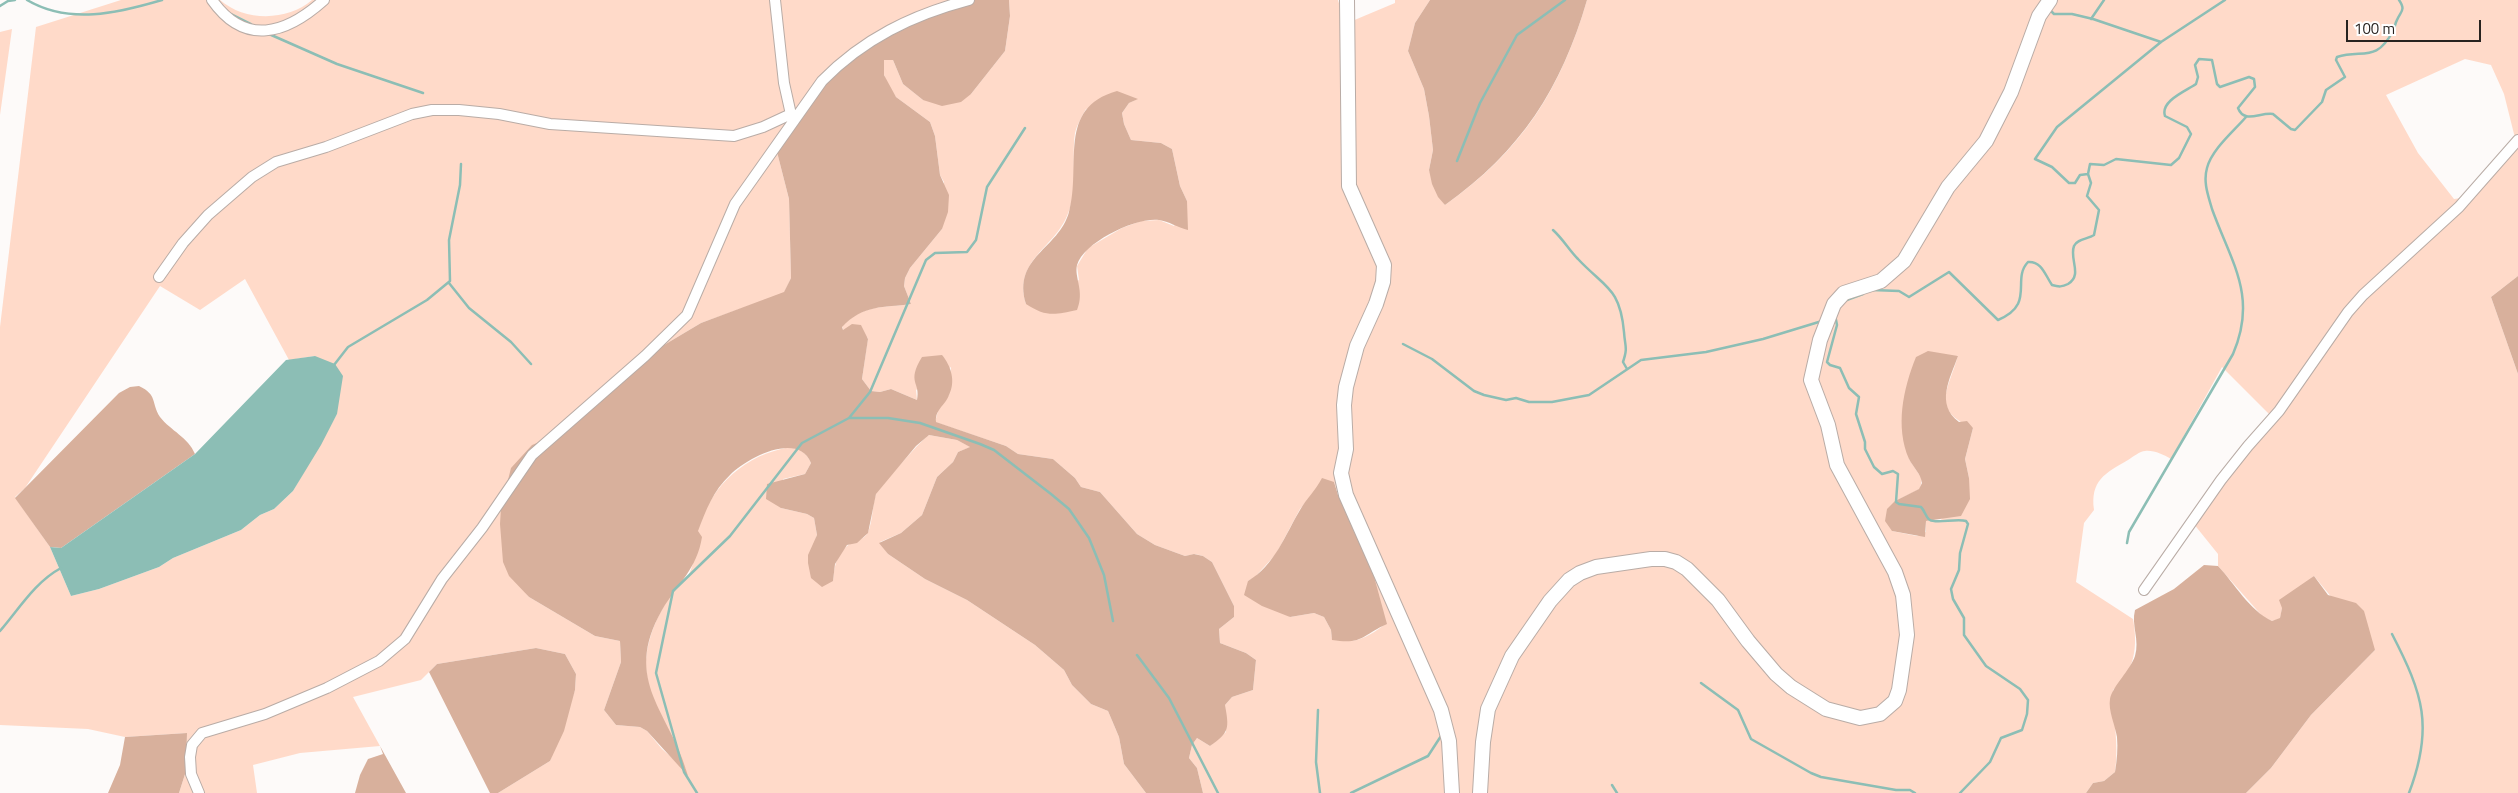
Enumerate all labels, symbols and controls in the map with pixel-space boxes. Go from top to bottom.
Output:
scale bar [2348,10,2483,42]
text: 100 m [2354,17,2395,40]

